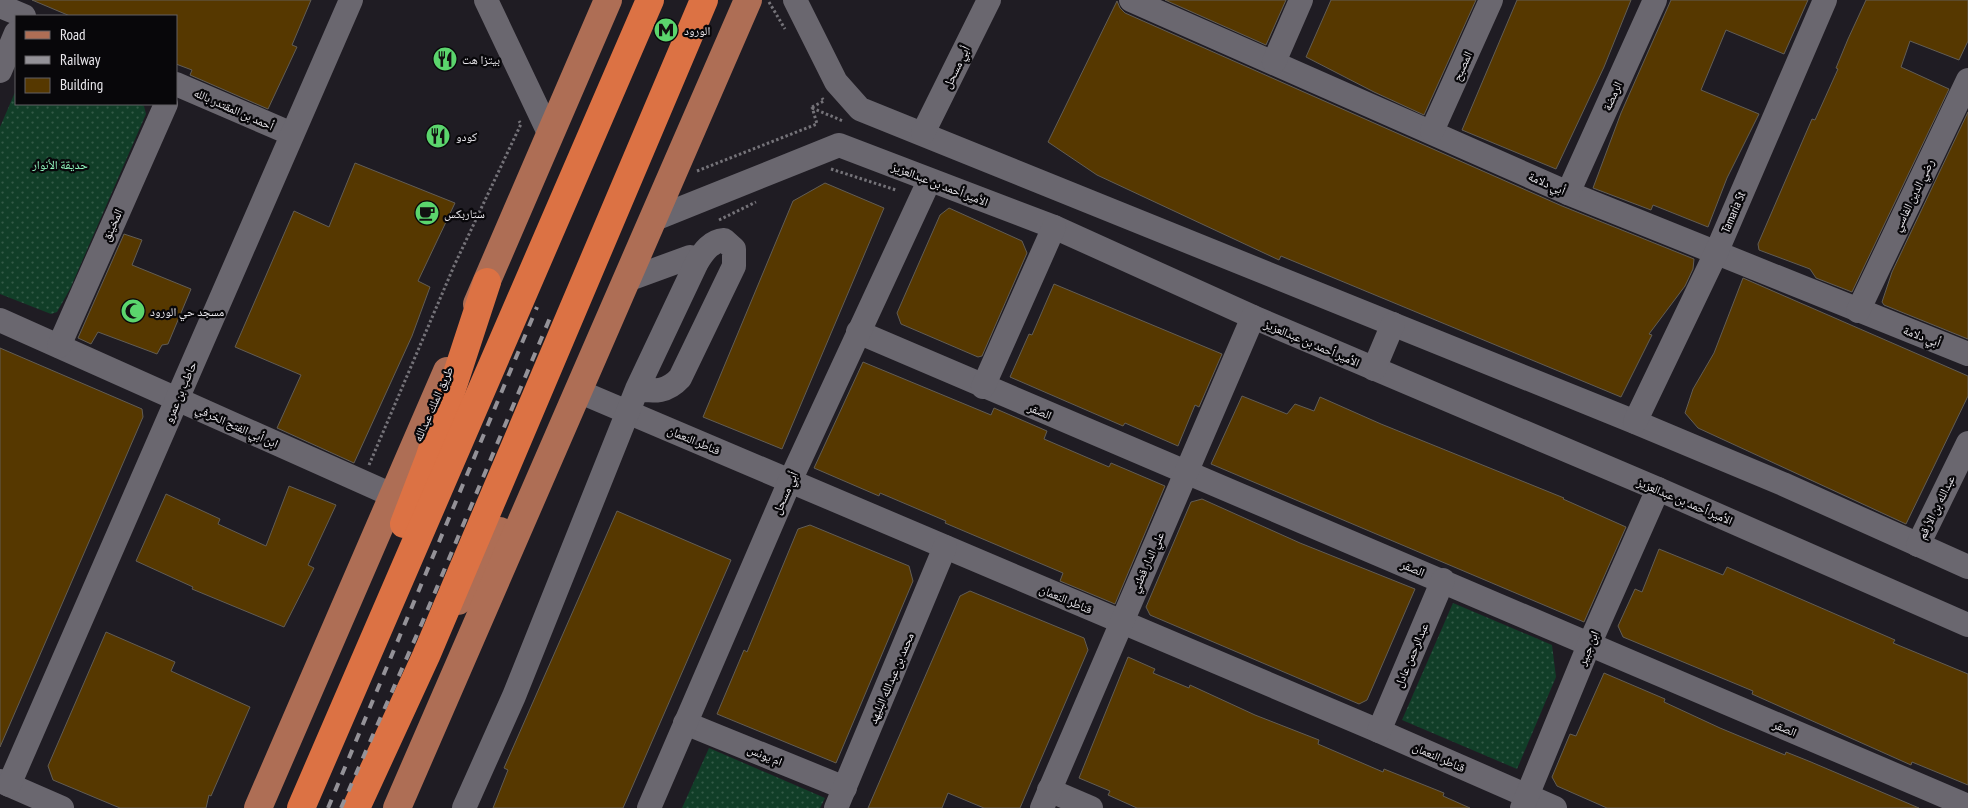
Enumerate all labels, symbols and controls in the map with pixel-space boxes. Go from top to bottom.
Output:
legend [15,15,178,105]
metro station icon: الورود [653,17,679,43]
place label: الورود [684,23,710,38]
text: Road [60,25,86,44]
street label: أبي مسحل [939,43,976,92]
restaurant icon: بيتزا هت [432,46,458,72]
street label: المصبح [1449,49,1476,83]
text: Railway [60,50,101,69]
place label: بيتزا هت [462,52,500,67]
text: Building [60,75,103,94]
street label: الرمضة [1599,79,1625,113]
street label: أحمد بن المقتدر بالله [192,85,276,134]
restaurant icon: كودو [425,123,451,149]
place label: كودو [456,129,477,144]
street label: رضي الدين الفاسي [1889,156,1940,235]
park label: حديقة الأنوار [31,157,88,172]
street label: الأمير أحمد بن عبدالعزيز [889,158,991,210]
street label: أبي دلامة [1525,168,1568,201]
street label: Tamaria St [1718,188,1749,235]
cafe icon: ستاربكس [414,200,440,226]
street label: المخينق [98,206,126,244]
place label: ستاربكس [444,206,485,221]
mosque icon: مسجد حي الورود [120,298,146,324]
place label: مسجد حي الورود [150,304,224,322]
street label: الأمير أحمد بن عبدالعزيز [1261,316,1362,370]
street label: أبي دلامة [1900,322,1943,353]
street label: حاطب بن عمرو [160,359,200,425]
street label: طريق الملك عبدالله [410,364,457,444]
street label: الصقر [1025,399,1054,423]
street label: ابن أبي الفتح الخرفي [192,401,281,454]
street label: قناطر النعمان [665,422,723,458]
street label: أبي مسحل [769,469,804,518]
street label: عبدالله بن الأرقم [1914,472,1959,542]
street label: الأمير أحمد بن عبدالعزيز [1634,474,1735,528]
street label: علي الدار قطني [1127,529,1170,596]
street label: الصقر [1398,556,1427,580]
street label: قناطر النعمان [1037,581,1095,617]
street label: عبدالرحمن عادل [1391,620,1432,690]
street label: ابن جبير [1574,628,1602,669]
street label: محمد بن عبدالله البليهد [865,630,917,726]
street label: الصقر [1770,716,1799,740]
street label: قناطر النعمان [1410,739,1468,775]
street label: ام يونس [745,741,785,770]

